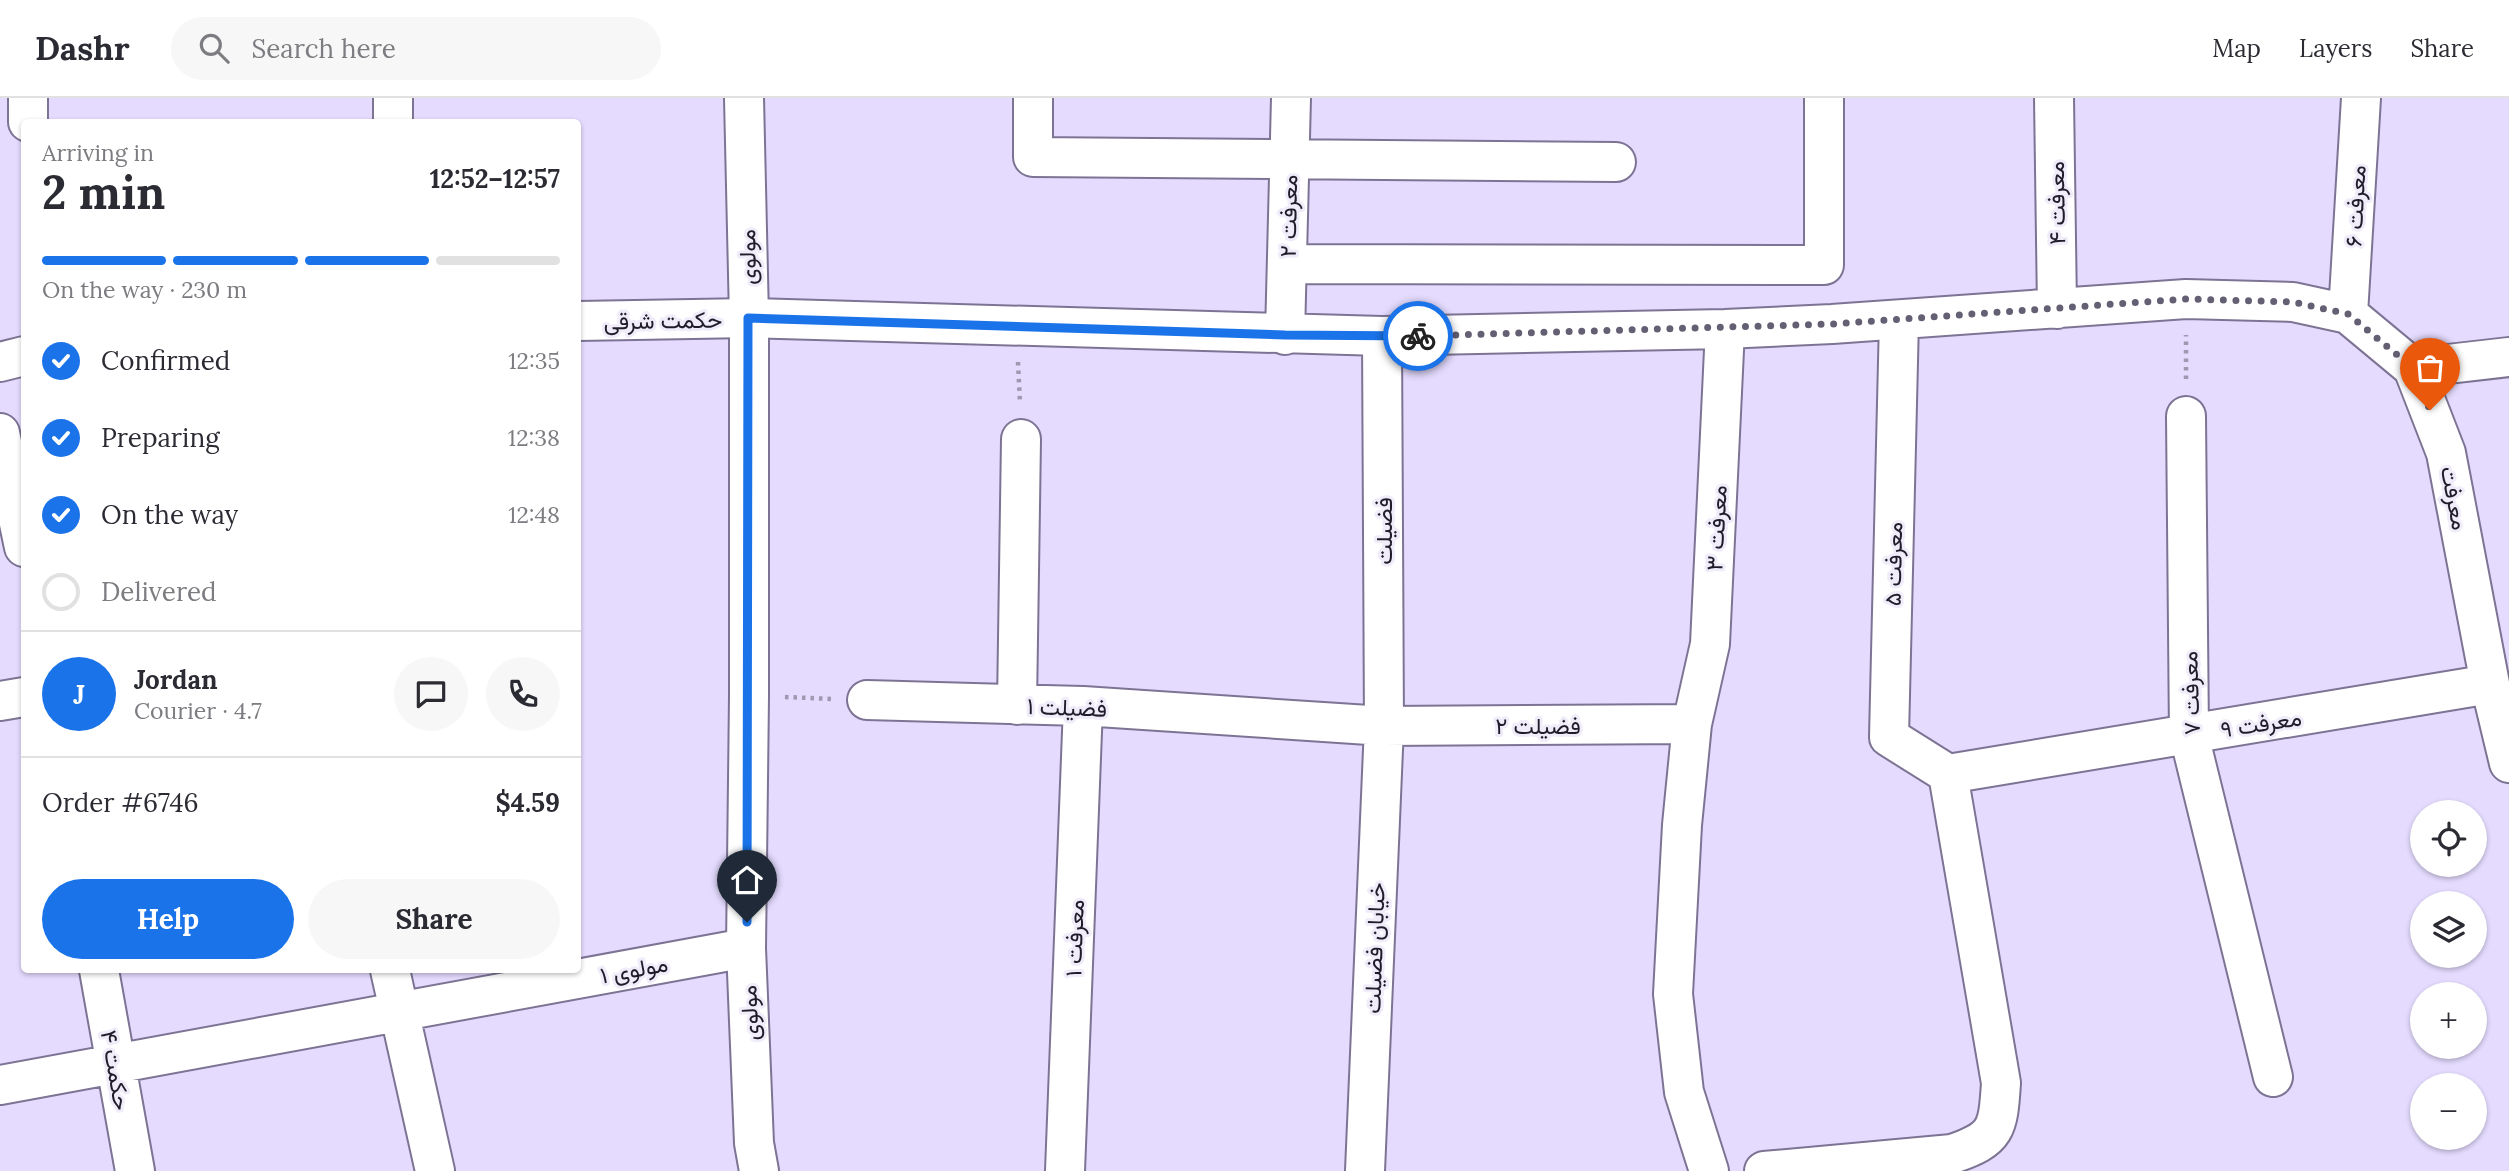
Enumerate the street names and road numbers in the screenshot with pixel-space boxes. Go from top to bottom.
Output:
street label: معرفت ۴ [2041,161,2072,245]
street label: معرفت ۶ [2338,164,2373,248]
street label: معرفت ۲ [1273,174,1304,258]
street label: مولوی [732,229,763,285]
street label: حکمت شرقی [603,304,723,337]
street label: معرفت [2434,464,2475,533]
street label: معرفت ۳ [1699,484,1734,572]
street label: فضیلت [1369,497,1398,565]
street label: معرفت ۵ [1878,522,1909,606]
street label: معرفت ۷ [2174,650,2207,736]
street label: فضیلت ۱ [1027,691,1107,723]
street label: معرفت ۹ [2218,702,2304,745]
street label: فضیلت ۲ [1495,711,1581,740]
street label: خیابان فضیلت [1357,882,1391,1014]
street label: معرفت ۱ [1058,899,1091,977]
street label: مولوی ۱ [598,948,670,991]
street label: مولوی [733,984,766,1042]
street label: حکمت ۴ [95,1028,137,1112]

